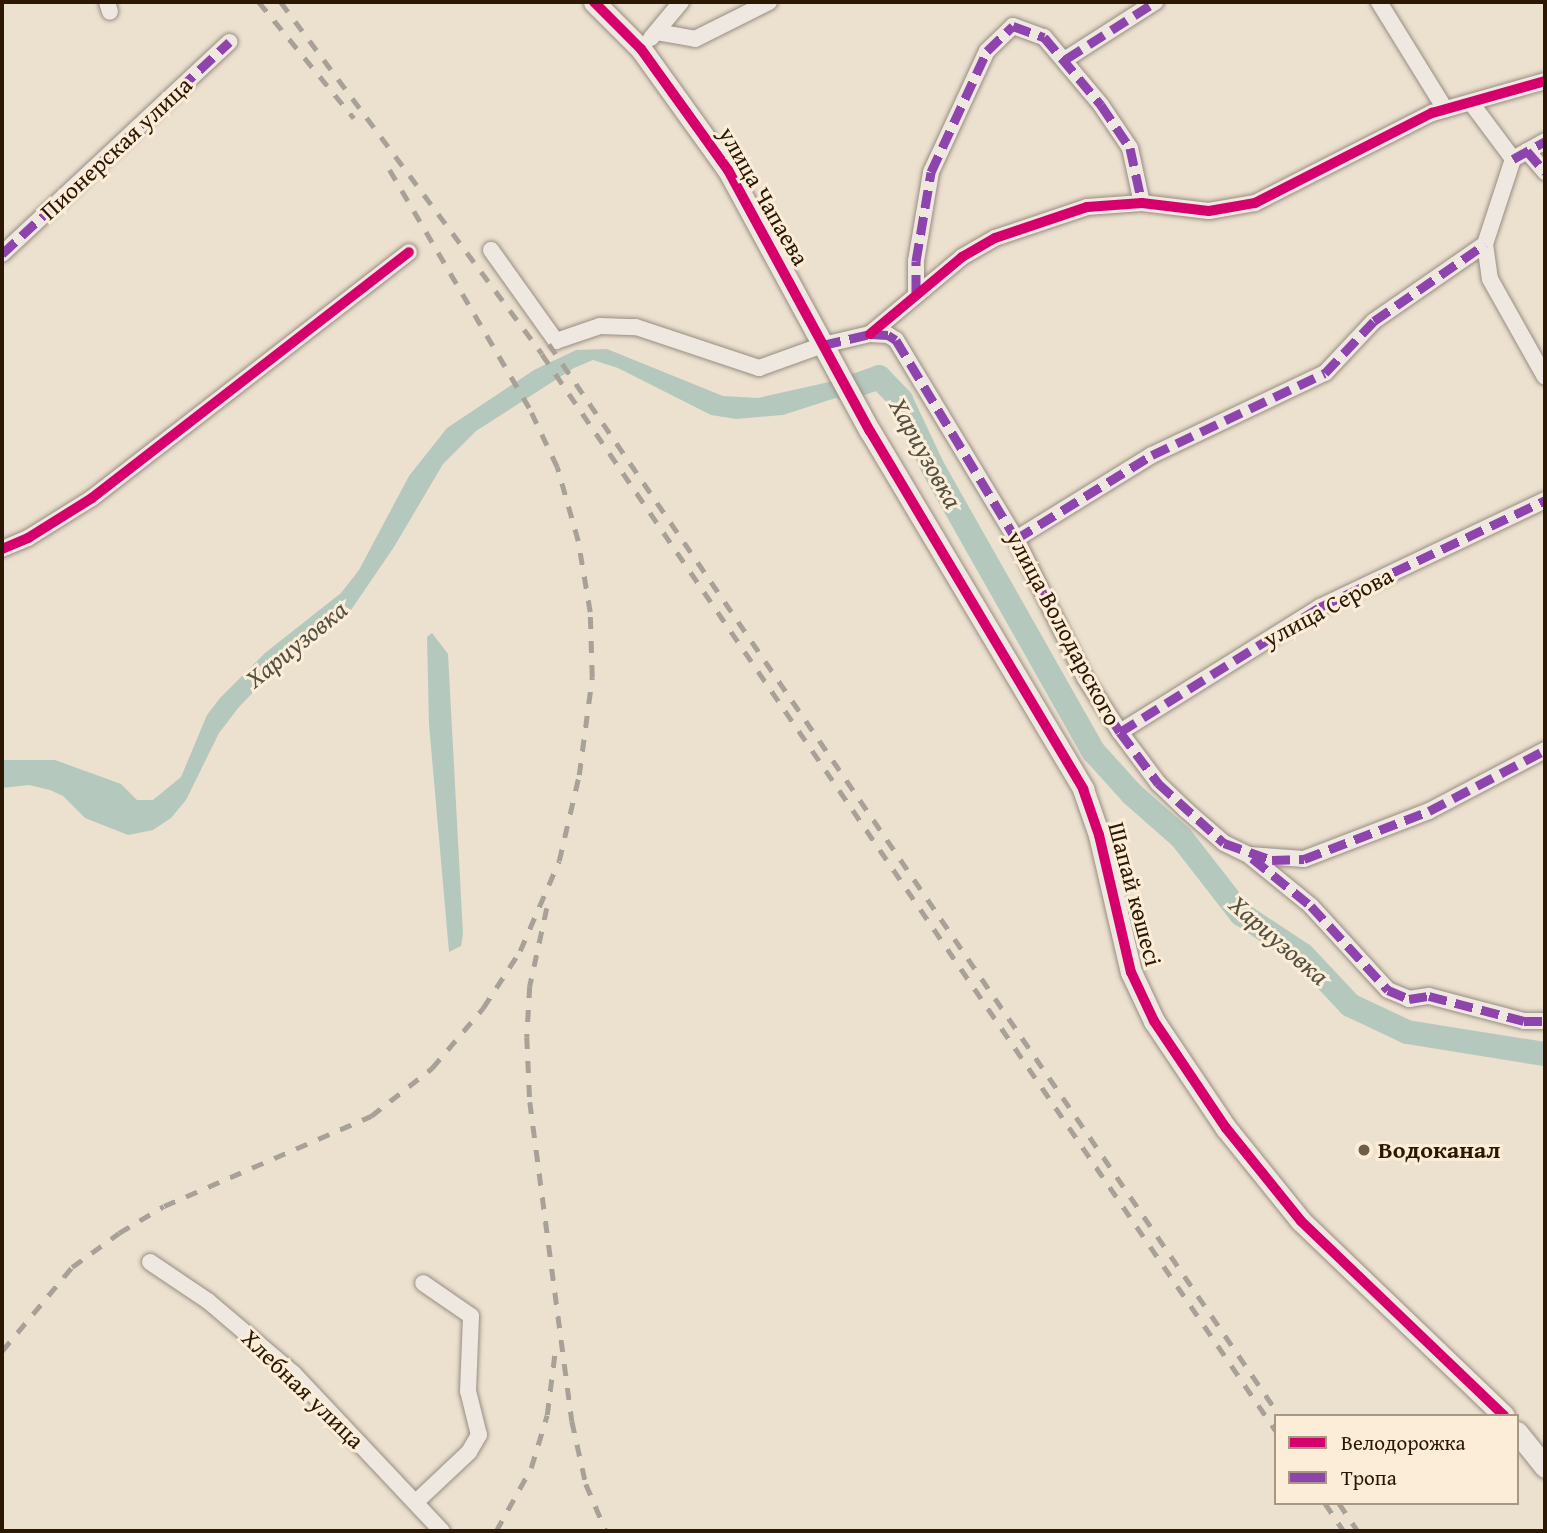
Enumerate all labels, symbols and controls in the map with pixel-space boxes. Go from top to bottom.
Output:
street label: Пионерская улица [34,70,198,226]
street label: улица Чапаева [713,121,815,271]
water label: Хариузовка [883,392,969,514]
street label: улица Володарского [1000,526,1128,730]
street label: улица Серова [1258,561,1398,653]
water label: Хариузовка [239,594,353,694]
street label: Шапай көшесі [1102,819,1168,969]
water label: Хариузовка [1223,888,1335,992]
place label: Водоканал [1378,1136,1500,1164]
marker: Водоканал [1356,1142,1372,1158]
street label: Хлебная улица [236,1323,370,1455]
legend [1274,1414,1519,1505]
text: Велодорожка [1341,1427,1466,1458]
text: Тропа [1341,1462,1397,1493]

